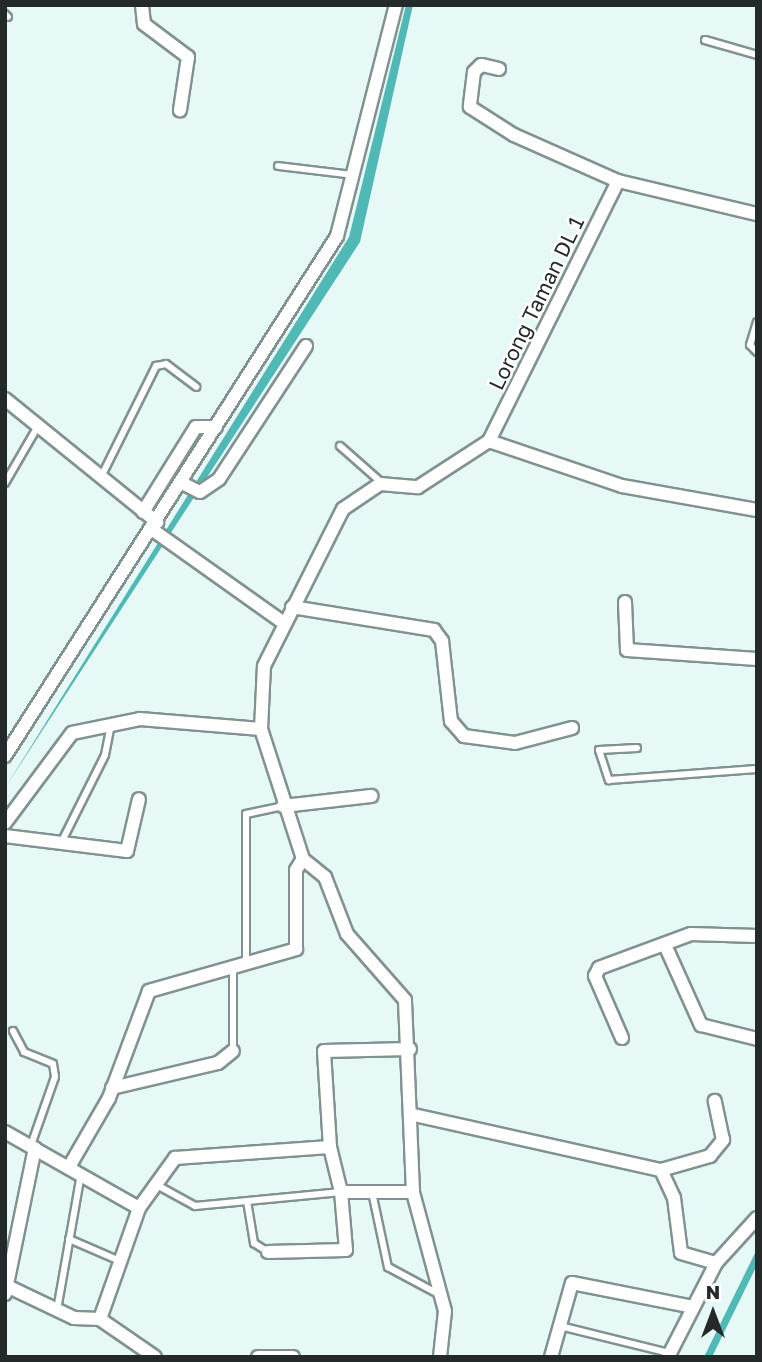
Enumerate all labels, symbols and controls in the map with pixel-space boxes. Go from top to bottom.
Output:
street label: Lorong Taman DL 1 [483,212,589,394]
north arrow [678,1278,748,1348]
text: N [706,1280,720,1303]

